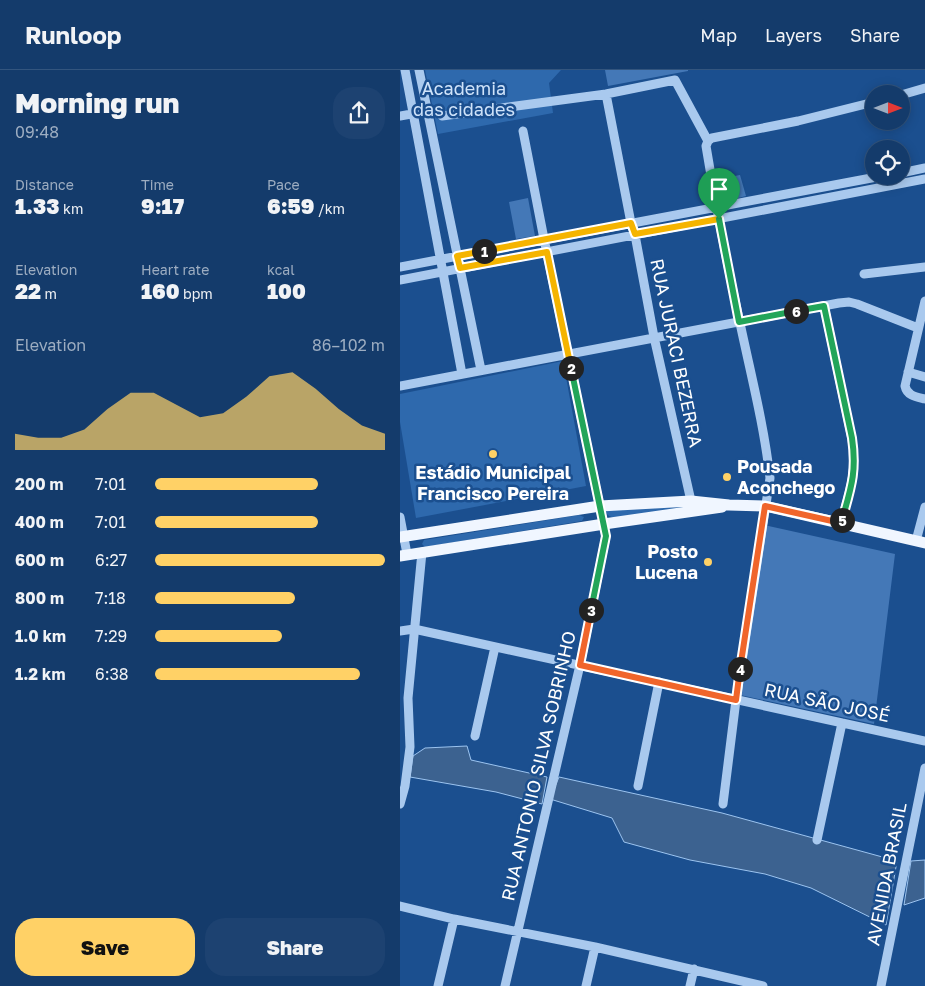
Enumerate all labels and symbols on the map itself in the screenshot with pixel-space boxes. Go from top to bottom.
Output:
park label: Academia das cidades [413,77,515,120]
north arrow [865,85,910,130]
pin [698,168,740,219]
pin: 1 [472,238,496,264]
street label: RUA JURACI BEZERRA [646,257,708,449]
pin: 6 [784,298,808,324]
pin: 2 [558,356,584,380]
marker: Estádio Municipal Francisco Pereira [487,448,499,460]
place label: Pousada Aconchego [737,455,836,498]
place label: Estádio Municipal Francisco Pereira [415,461,571,504]
marker: Pousada Aconchego [721,471,733,483]
pin: 5 [830,508,854,532]
place label: Posto Lucena [635,540,698,583]
marker: Posto Lucena [702,556,714,568]
pin: 3 [578,598,604,622]
street label: RUA ANTONIO SILVA SOBRINHO [496,629,580,903]
pin: 4 [728,656,752,682]
street label: RUA SÃO JOSÉ [762,678,892,726]
street label: AVENIDA BRASIL [861,800,911,947]

